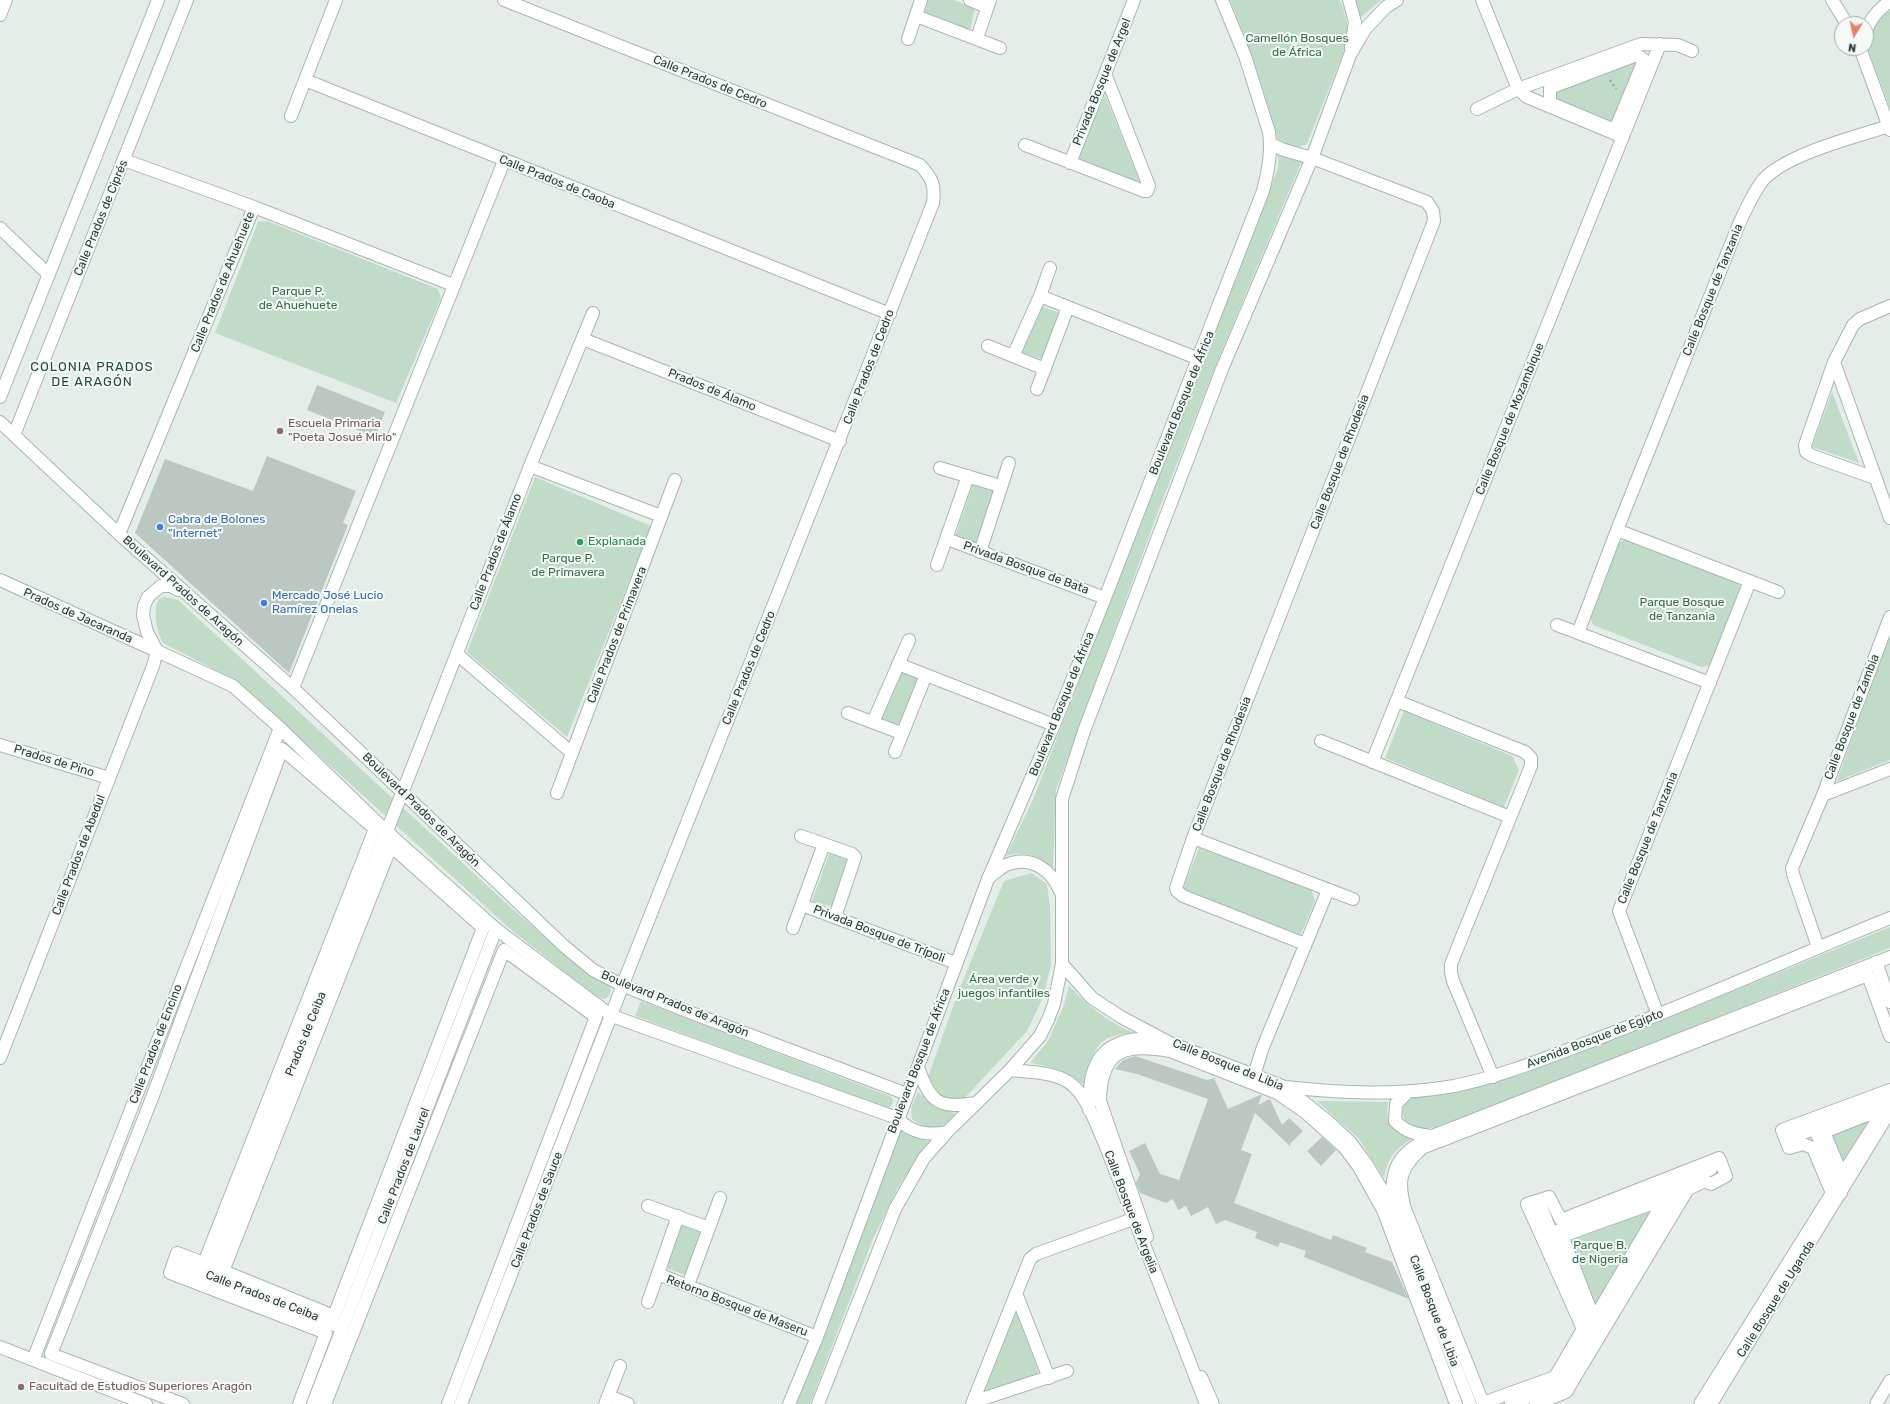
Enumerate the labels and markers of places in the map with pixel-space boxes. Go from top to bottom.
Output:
place label: Escuela Primaria "Poeta Josué Mirlo" [288,417,396,445]
marker: Escuela Primaria "Poeta Josué Mirlo" [275,426,285,436]
place label: Cabra de Bolones "Internet" [168,513,265,541]
marker: Cabra de Bolones "Internet" [155,522,165,532]
place label: Explanada [588,535,646,549]
marker: Explanada [575,537,585,547]
place label: Mercado José Lucio Ramírez Onelas [272,589,383,617]
marker: Mercado José Lucio Ramírez Onelas [259,598,269,608]
place label: Facultad de Estudios Superiores Aragón [29,1380,252,1394]
marker: Facultad de Estudios Superiores Aragón [16,1382,26,1392]

